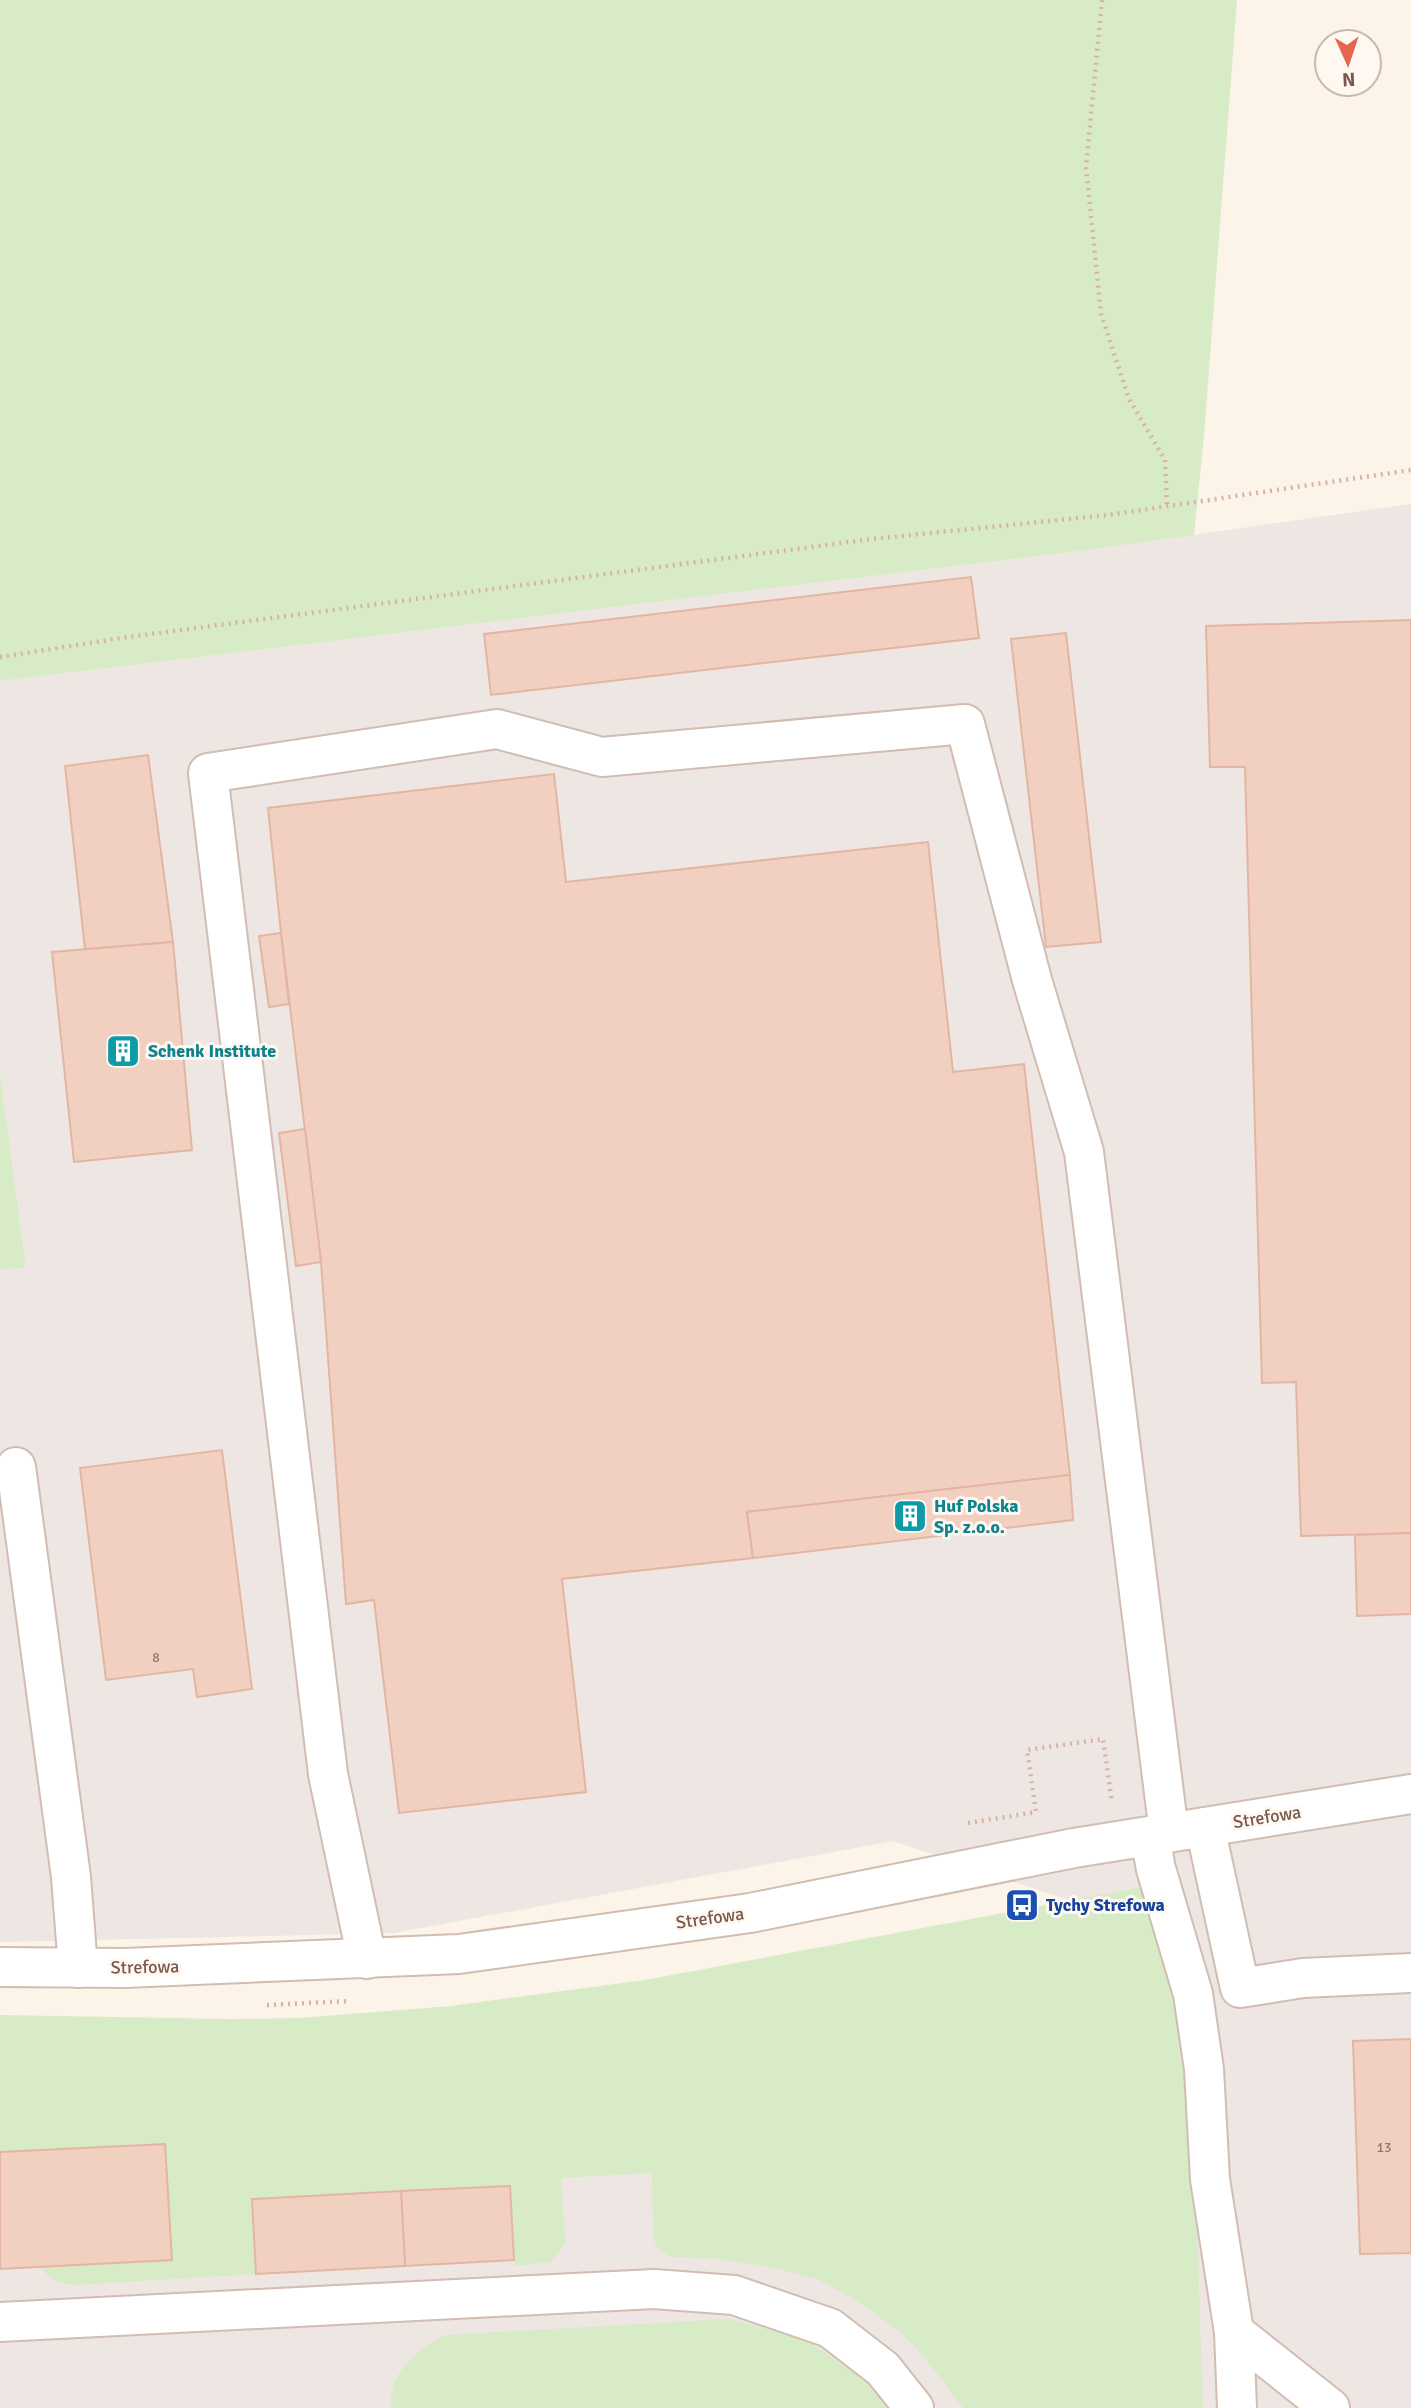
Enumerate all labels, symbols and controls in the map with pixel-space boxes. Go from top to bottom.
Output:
north arrow [1313,28,1383,98]
text: N [1342,67,1356,91]
building icon: Schenk Institute [104,1032,142,1070]
place label: Schenk Institute [148,1040,276,1062]
place label: Huf Polska Sp. z.o.o. [934,1495,1019,1538]
building icon: Huf Polska Sp. z.o.o. [891,1497,929,1535]
house number: 8 [152,1649,160,1666]
street label: Strefowa [1231,1801,1303,1833]
bus stop icon: Tychy Strefowa [1003,1886,1041,1924]
place label: Tychy Strefowa [1046,1894,1165,1916]
street label: Strefowa [675,1902,745,1934]
street label: Strefowa [111,1955,179,1979]
house number: 13 [1376,2139,1392,2156]

